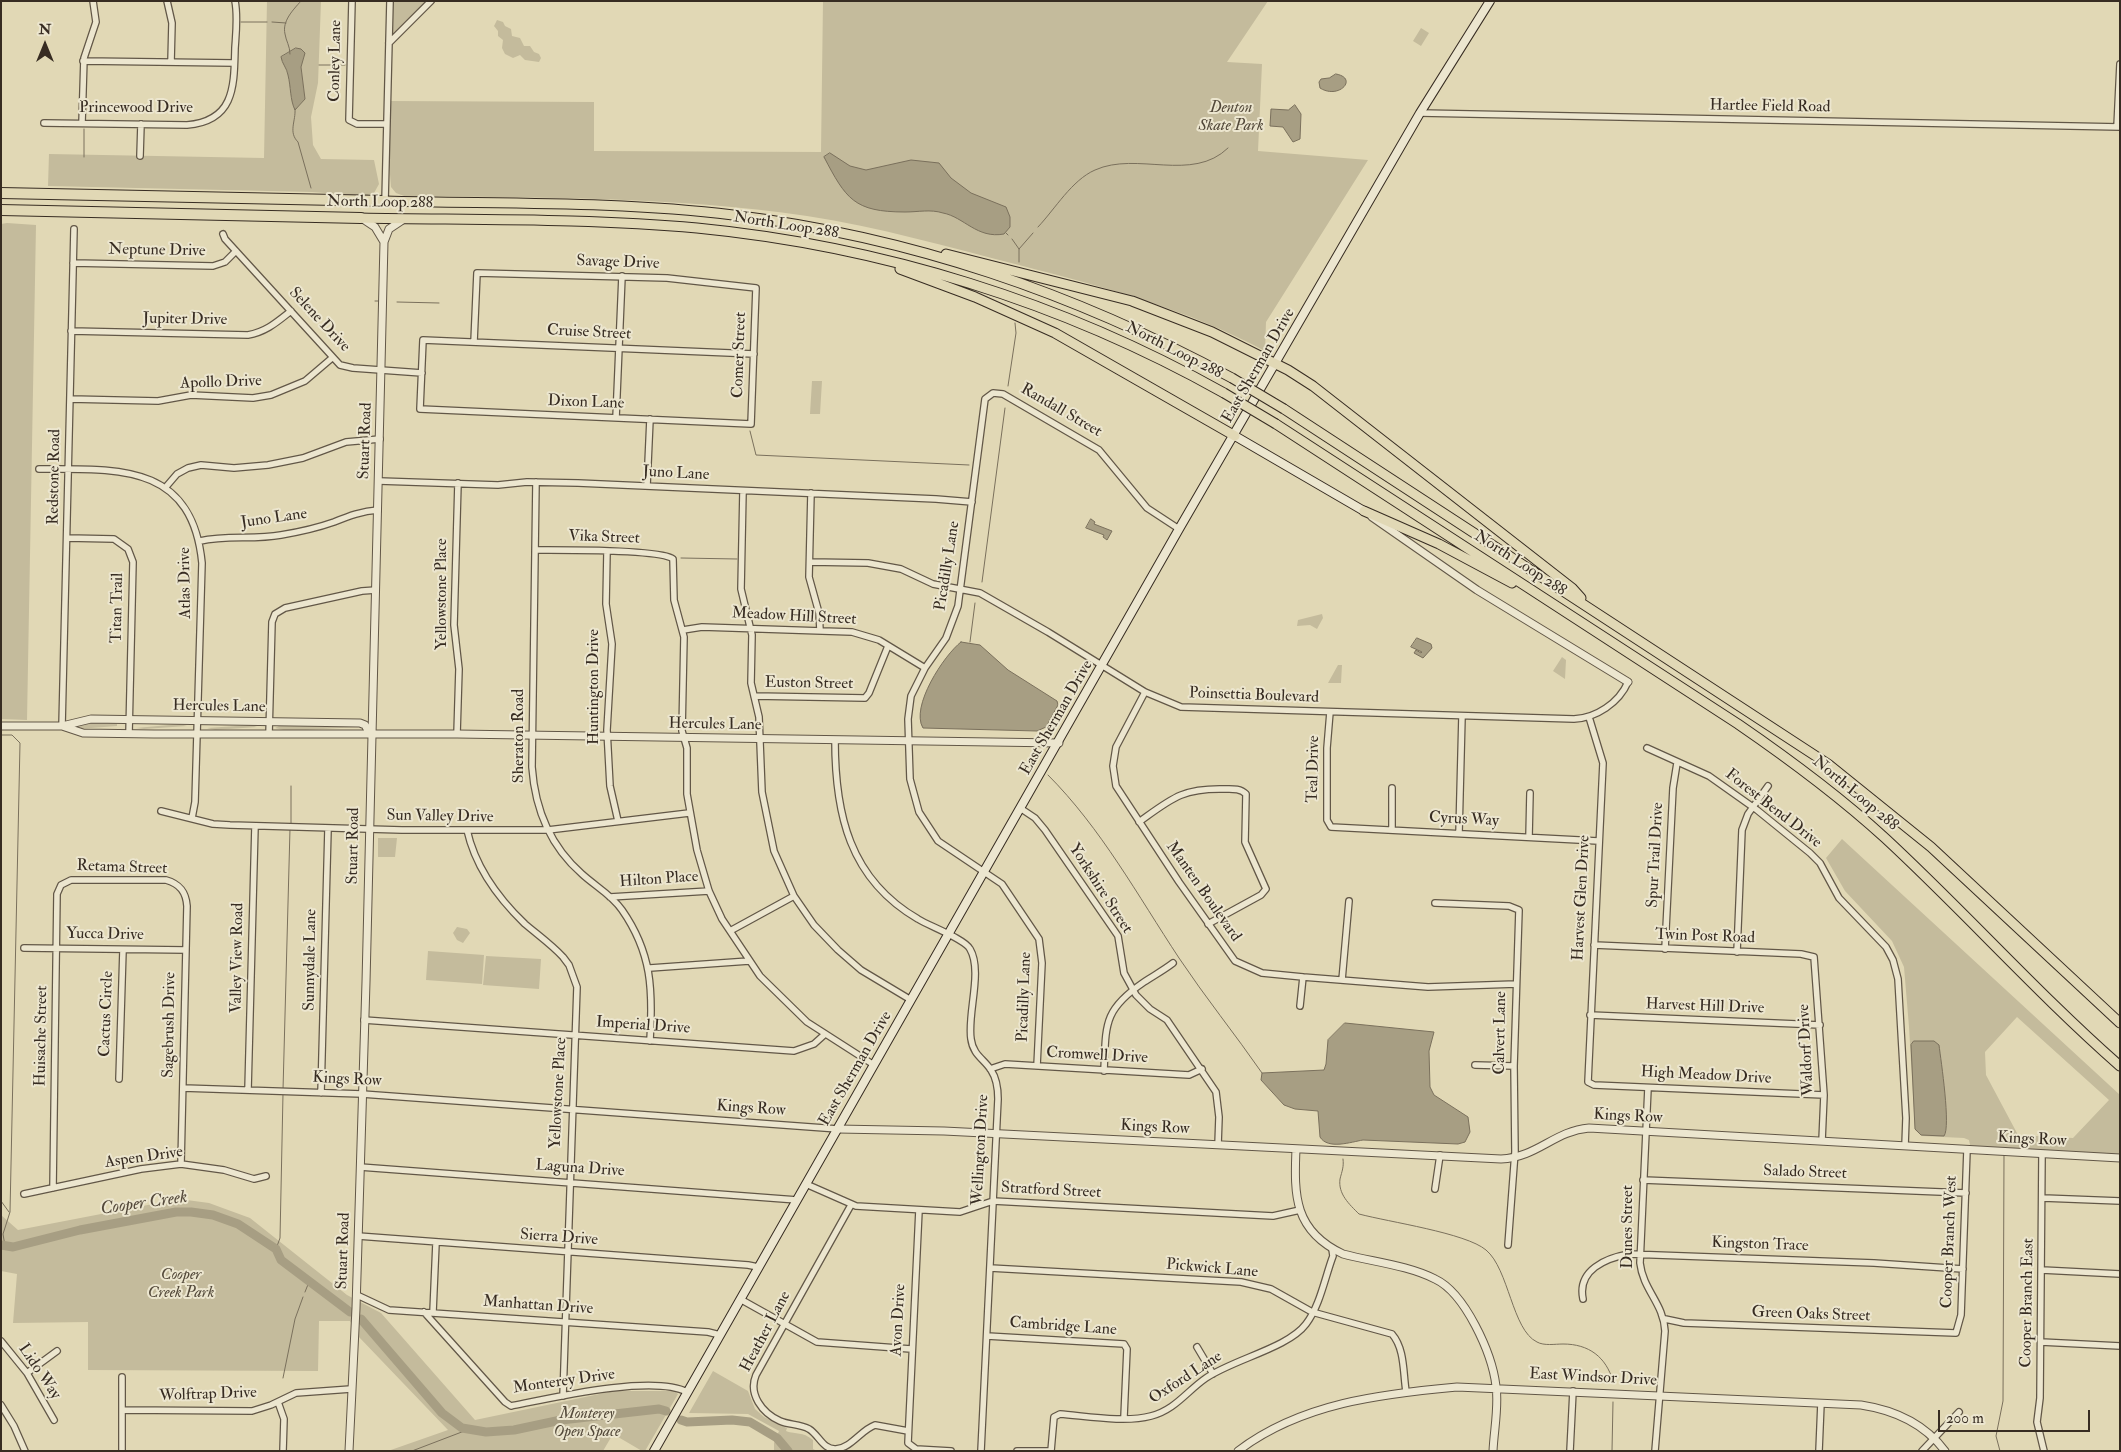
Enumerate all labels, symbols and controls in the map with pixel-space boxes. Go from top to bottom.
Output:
north arrow [20,20,70,70]
street label: Conley Lane [326,20,346,102]
text: N [39,21,51,38]
street label: Hartlee Field Road [1709,96,1831,118]
street label: Princewood Drive [79,99,193,119]
park label: Denton Skate Park [1198,99,1264,137]
street label: North Loop 288 [327,192,433,214]
street label: North Loop 288 [732,208,840,244]
street label: Neptune Drive [108,241,206,261]
street label: Savage Drive [576,252,660,274]
street label: Selene Drive [284,284,354,356]
street label: East Sherman Drive [1218,305,1300,427]
street label: Jupiter Drive [143,310,227,330]
street label: Comer Street [729,312,751,398]
street label: North Loop 288 [1122,318,1226,384]
street label: Cruise Street [546,321,632,345]
street label: Apollo Drive [180,372,262,394]
street label: Randall Street [1017,380,1105,442]
street label: Dixon Lane [547,392,625,414]
street label: Stuart Road [355,402,377,480]
street label: Redstone Road [45,429,65,525]
street label: Juno Lane [642,463,710,485]
street label: Juno Lane [240,505,308,533]
street label: Picadilly Lane [931,520,965,612]
street label: Vika Street [568,527,640,549]
street label: North Loop 288 [1470,527,1570,601]
street label: Yellowstone Place [433,538,453,650]
street label: Atlas Drive [176,547,196,619]
street label: Titan Trail [108,573,128,643]
street label: Meadow Hill Street [731,604,857,630]
street label: Huntington Drive [585,629,605,745]
street label: East Sherman Drive [1016,657,1098,779]
street label: Euston Street [765,674,853,694]
street label: Poinsettia Boulevard [1189,684,1319,708]
street label: Sheraton Road [510,689,530,783]
street label: Hercules Lane [172,697,266,717]
street label: Hercules Lane [668,715,762,735]
street label: Teal Drive [1304,735,1324,803]
street label: North Loop 288 [1808,753,1902,835]
street label: Forest Bend Drive [1721,765,1825,853]
street label: Spur Trail Drive [1644,802,1668,908]
street label: Sun Valley Drive [386,806,494,828]
street label: Stuart Road [344,807,364,885]
street label: Cyrus Way [1429,809,1499,831]
street label: Harvest Glen Drive [1569,835,1595,961]
street label: Manten Boulevard [1161,838,1245,946]
street label: Yorkshire Street [1064,841,1136,937]
street label: Retama Street [76,857,168,879]
street label: Hilton Place [619,868,699,892]
street label: Valley View Road [227,903,249,1013]
street label: Sunnydale Lane [301,909,321,1011]
street label: Yucca Drive [66,925,144,945]
street label: Twin Post Road [1655,926,1755,948]
street label: Picadilly Lane [1014,952,1036,1042]
street label: Cactus Circle [96,971,118,1057]
street label: Sagebrush Drive [159,972,181,1078]
street label: Huisache Street [32,985,52,1087]
street label: Calvert Lane [1491,991,1511,1075]
street label: Harvest Hill Drive [1645,995,1765,1019]
street label: Waldorf Drive [1795,1003,1819,1097]
street label: East Sherman Drive [815,1008,897,1130]
street label: Imperial Drive [595,1013,691,1039]
street label: Yellowstone Place [546,1037,572,1149]
street label: Cromwell Drive [1046,1044,1148,1068]
street label: High Meadow Drive [1640,1063,1772,1089]
street label: Kings Row [312,1069,382,1091]
street label: Wellington Drive [969,1094,993,1206]
street label: Kings Row [716,1097,786,1121]
street label: Kings Row [1593,1106,1663,1128]
street label: Kings Row [1120,1117,1190,1139]
street label: Kings Row [1997,1129,2067,1151]
street label: Aspen Drive [104,1143,184,1173]
street label: Laguna Drive [535,1156,625,1182]
street label: Salado Street [1763,1162,1847,1184]
street label: Cooper Branch West [1938,1175,1962,1309]
street label: Stratford Street [1000,1179,1102,1203]
street label: Dunes Street [1619,1185,1639,1269]
water label: Cooper Creek [99,1187,189,1221]
street label: Stuart Road [333,1212,355,1290]
street label: Sierra Drive [519,1226,599,1250]
street label: Kingston Trace [1711,1234,1809,1256]
street label: Cooper Branch East [2017,1238,2039,1368]
street label: Pickwick Lane [1165,1255,1259,1283]
park label: Cooper Creek Park [148,1266,214,1304]
street label: Avon Drive [888,1283,910,1357]
street label: Heather Lane [737,1288,795,1376]
street label: Manhattan Drive [482,1293,594,1319]
street label: Green Oaks Street [1751,1303,1871,1327]
street label: Cambridge Lane [1009,1314,1117,1340]
street label: Lido Way [13,1340,65,1404]
street label: Oxford Lane [1146,1347,1226,1409]
street label: Monterey Drive [512,1365,616,1399]
street label: East Windsor Drive [1529,1365,1657,1391]
street label: Wolftrap Drive [159,1384,257,1406]
scale bar [1941,1400,2094,1432]
park label: Monterey Open Space [554,1405,620,1443]
text: 200 m [1946,1409,1984,1428]

